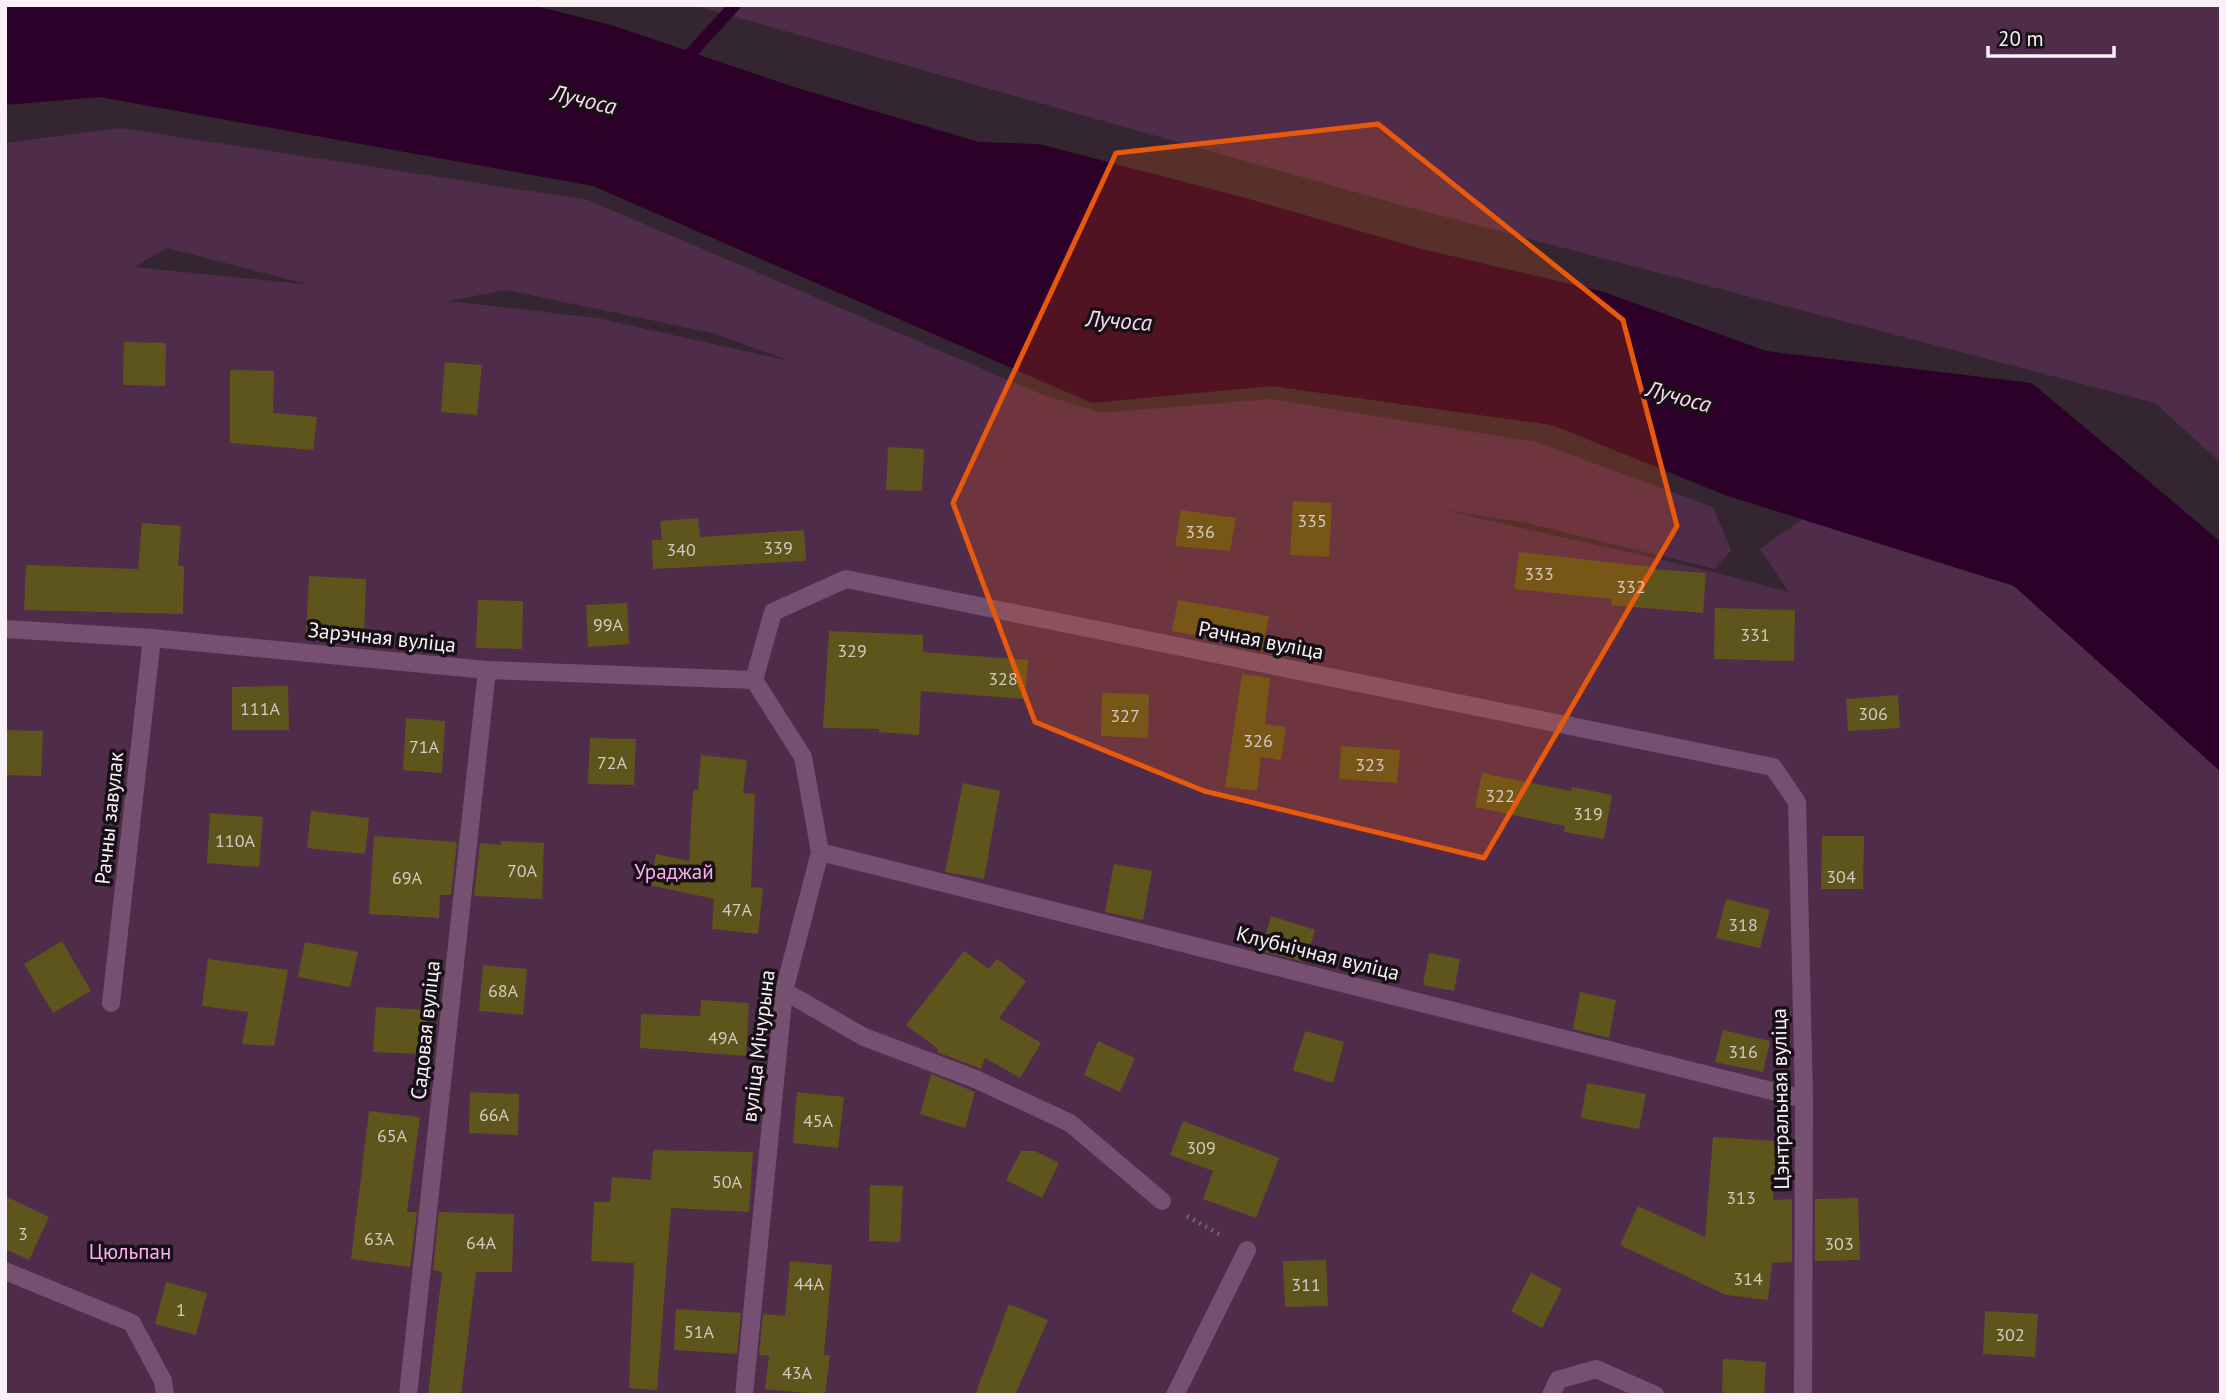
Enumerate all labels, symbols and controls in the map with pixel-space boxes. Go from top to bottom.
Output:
scale bar [1988,14,2114,58]
text: 20 m [1998,25,2044,52]
water label: Лучоса [548,77,620,121]
water label: Лучоса [1084,303,1153,337]
water label: Лучоса [1642,373,1715,419]
house number: 335 [1297,509,1327,532]
house number: 336 [1185,520,1215,543]
house number: 339 [763,536,793,559]
house number: 340 [666,538,696,561]
house number: 333 [1524,562,1554,585]
house number: 332 [1616,575,1646,598]
house number: 99А [593,613,624,636]
street label: Рачная вуліца [1196,615,1326,665]
street label: Зарэчная вуліца [307,616,457,658]
house number: 331 [1740,623,1770,646]
house number: 329 [837,639,867,662]
house number: 328 [988,667,1018,690]
house number: 111А [240,697,280,720]
house number: 306 [1858,702,1888,725]
house number: 327 [1110,704,1140,727]
house number: 326 [1243,729,1273,752]
house number: 71А [409,735,440,758]
street label: Рачны завулак [89,750,129,886]
house number: 72А [597,751,628,774]
house number: 323 [1355,753,1385,776]
house number: 322 [1485,784,1515,807]
house number: 319 [1573,802,1603,825]
house number: 110А [215,829,255,852]
park label: Ураджай [634,858,714,885]
house number: 70А [507,859,538,882]
house number: 304 [1826,865,1856,888]
house number: 69А [392,866,423,889]
house number: 47А [722,898,753,921]
house number: 318 [1728,913,1758,936]
street label: Клубнічная вуліца [1234,920,1402,986]
street label: Садовая вуліца [404,959,446,1101]
street label: вуліца Мічурына [735,968,781,1124]
house number: 68А [488,979,519,1002]
street label: Цэнтральная вуліца [1765,1008,1795,1190]
house number: 49А [708,1026,739,1049]
house number: 316 [1728,1040,1758,1063]
house number: 66А [479,1103,510,1126]
house number: 45А [803,1109,834,1132]
house number: 65А [377,1124,408,1147]
house number: 309 [1186,1136,1216,1159]
house number: 50А [712,1170,743,1193]
house number: 313 [1726,1186,1756,1209]
house number: 3 [18,1222,28,1245]
house number: 63А [364,1227,395,1250]
house number: 64А [466,1231,497,1254]
house number: 303 [1824,1232,1854,1255]
park label: Цюльпан [89,1238,171,1265]
house number: 314 [1733,1267,1763,1290]
house number: 44А [794,1272,825,1295]
house number: 311 [1291,1273,1321,1296]
house number: 1 [176,1298,186,1321]
house number: 51А [684,1320,715,1343]
house number: 302 [1995,1323,2025,1346]
house number: 43А [782,1361,813,1384]

